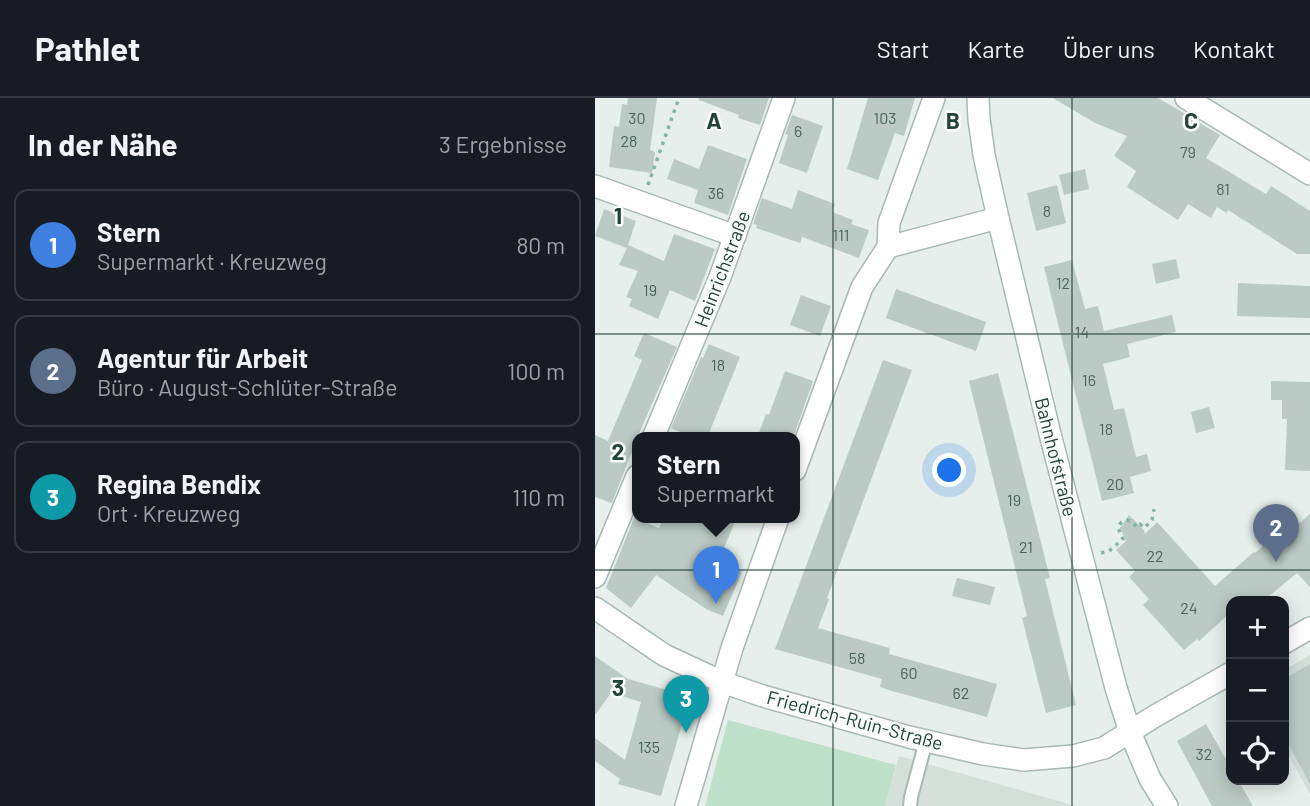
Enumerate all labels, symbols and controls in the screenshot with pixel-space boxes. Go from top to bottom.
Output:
text: Pathlet [35,28,140,68]
text: Start [877,34,930,63]
text: Karte [968,34,1025,63]
text: Über uns [1063,34,1155,63]
text: Kontakt [1193,34,1275,63]
text: A [706,106,722,134]
text: B [946,106,960,134]
text: C [1184,106,1198,134]
house number: 30 [628,108,646,127]
house number: 103 [874,108,896,127]
house number: 6 [794,121,802,140]
text: In der Nähe [28,126,178,162]
text: 3 Ergebnisse [439,130,567,158]
house number: 28 [621,131,637,150]
house number: 79 [1180,142,1196,161]
house number: 81 [1216,179,1230,198]
house number: 36 [708,183,724,202]
text: 1 [614,201,622,229]
house number: 8 [1043,201,1051,220]
street label: Heinrichstraße [689,207,754,330]
text: Stern [97,216,161,247]
house number: 111 [833,225,849,244]
text: 1 [49,231,57,259]
text: 80 m [516,231,565,259]
text: Supermarkt · Kreuzweg [97,247,327,275]
house number: 12 [1056,273,1070,292]
house number: 19 [643,280,657,299]
house number: 14 [1075,322,1089,341]
text: Agentur für Arbeit [97,342,308,373]
house number: 18 [711,355,725,374]
text: 2 [47,357,59,385]
text: 100 m [507,357,565,385]
house number: 16 [1082,370,1096,389]
text: Büro · August-Schlüter-Straße [97,373,397,401]
street label: Bahnhofstraße [1031,395,1082,519]
house number: 18 [1099,419,1113,438]
popup [632,432,800,523]
text: 2 [612,437,624,465]
text: Stern [657,448,721,479]
your location [932,453,966,487]
text: Regina Bendix [97,468,261,499]
house number: 20 [1106,474,1124,493]
text: Supermarkt [657,479,775,507]
text: 3 [47,483,59,511]
text: 110 m [512,483,565,511]
house number: 19 [1007,490,1021,509]
text: Ort · Kreuzweg [97,499,240,527]
pin: 2 [1253,504,1299,562]
house number: 21 [1019,537,1033,556]
pin: 1 [693,546,739,604]
house number: 22 [1146,546,1164,565]
map controls [1226,596,1289,785]
button: + [1226,596,1289,659]
house number: 24 [1180,598,1198,617]
house number: 58 [849,648,865,667]
button: − [1226,659,1289,722]
house number: 60 [900,663,918,682]
text: 3 [612,673,624,701]
pin: 3 [663,675,709,733]
house number: 62 [953,683,969,702]
street label: Friedrich-Ruin-Straße [764,685,946,754]
button: locate [1226,722,1289,785]
house number: 135 [638,737,660,756]
house number: 32 [1196,744,1212,763]

